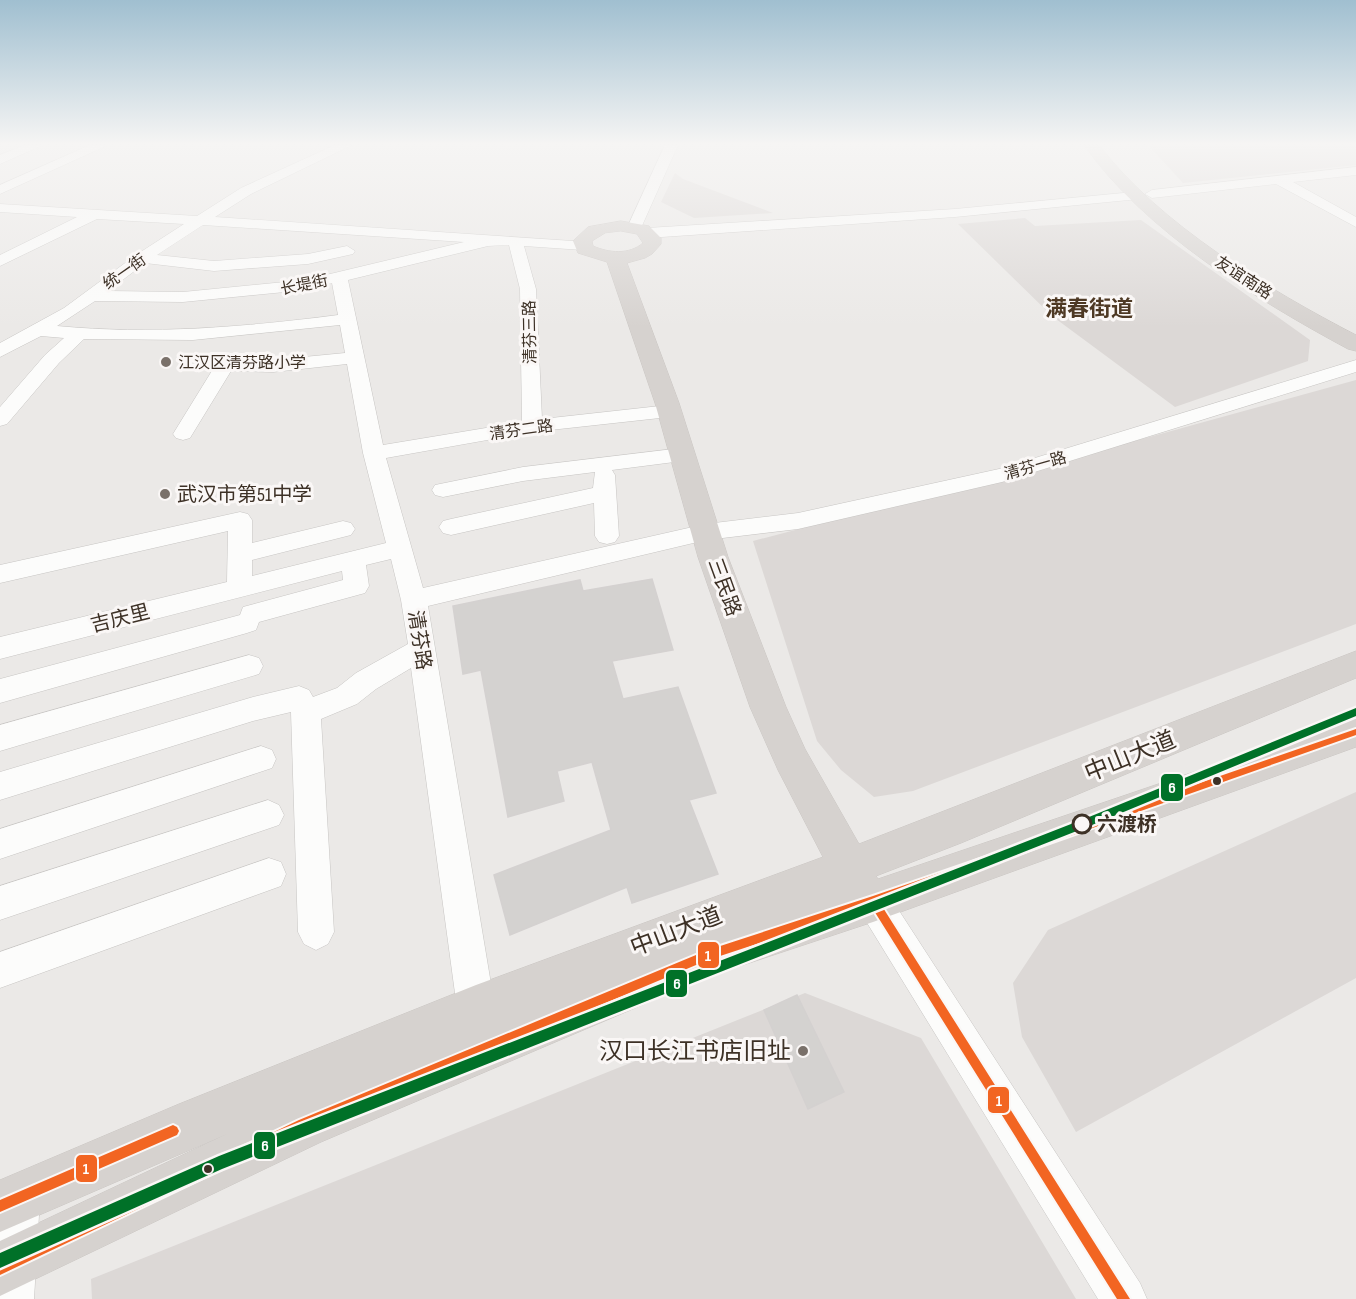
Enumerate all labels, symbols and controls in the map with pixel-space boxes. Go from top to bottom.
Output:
street label: 统一街 [100,251,150,294]
street label: 友谊南路 [1211,253,1275,304]
street label: 长堤街 [279,272,330,299]
district label: 满春街道 [1045,296,1133,323]
street label: 清芬三路 [520,300,541,364]
place label: 江汉区清芬路小学 [178,354,306,373]
marker: 江汉区清芬路小学 [159,355,173,369]
street label: 清芬二路 [488,417,554,444]
street label: 清芬一路 [1002,448,1069,484]
place label: 武汉市第51中学 [177,483,312,507]
marker: 武汉市第51中学 [158,487,172,501]
street label: 三民路 [703,555,746,620]
street label: 吉庆里 [88,600,152,638]
street label: 清芬路 [402,609,436,672]
street label: 中山大道 [1080,725,1180,788]
line badge: 6 [1160,773,1184,802]
unlabelled marker [1211,775,1223,787]
text: 6 [1168,779,1176,798]
place label: 六渡桥 [1097,813,1157,837]
marker: 六渡桥 [1072,814,1092,834]
street label: 中山大道 [626,901,726,962]
line badge: 1 [697,941,720,969]
text: 1 [705,947,712,966]
line badge: 6 [665,969,688,998]
text: 6 [673,975,681,994]
place label: 汉口长江书店旧址 [599,1037,791,1066]
marker: 汉口长江书店旧址 [796,1044,810,1058]
line badge: 1 [987,1086,1010,1114]
text: 1 [996,1092,1003,1111]
line badge: 6 [253,1131,276,1160]
text: 6 [261,1137,269,1156]
line badge: 1 [75,1154,98,1183]
text: 1 [83,1160,90,1179]
unlabelled marker [202,1163,214,1175]

